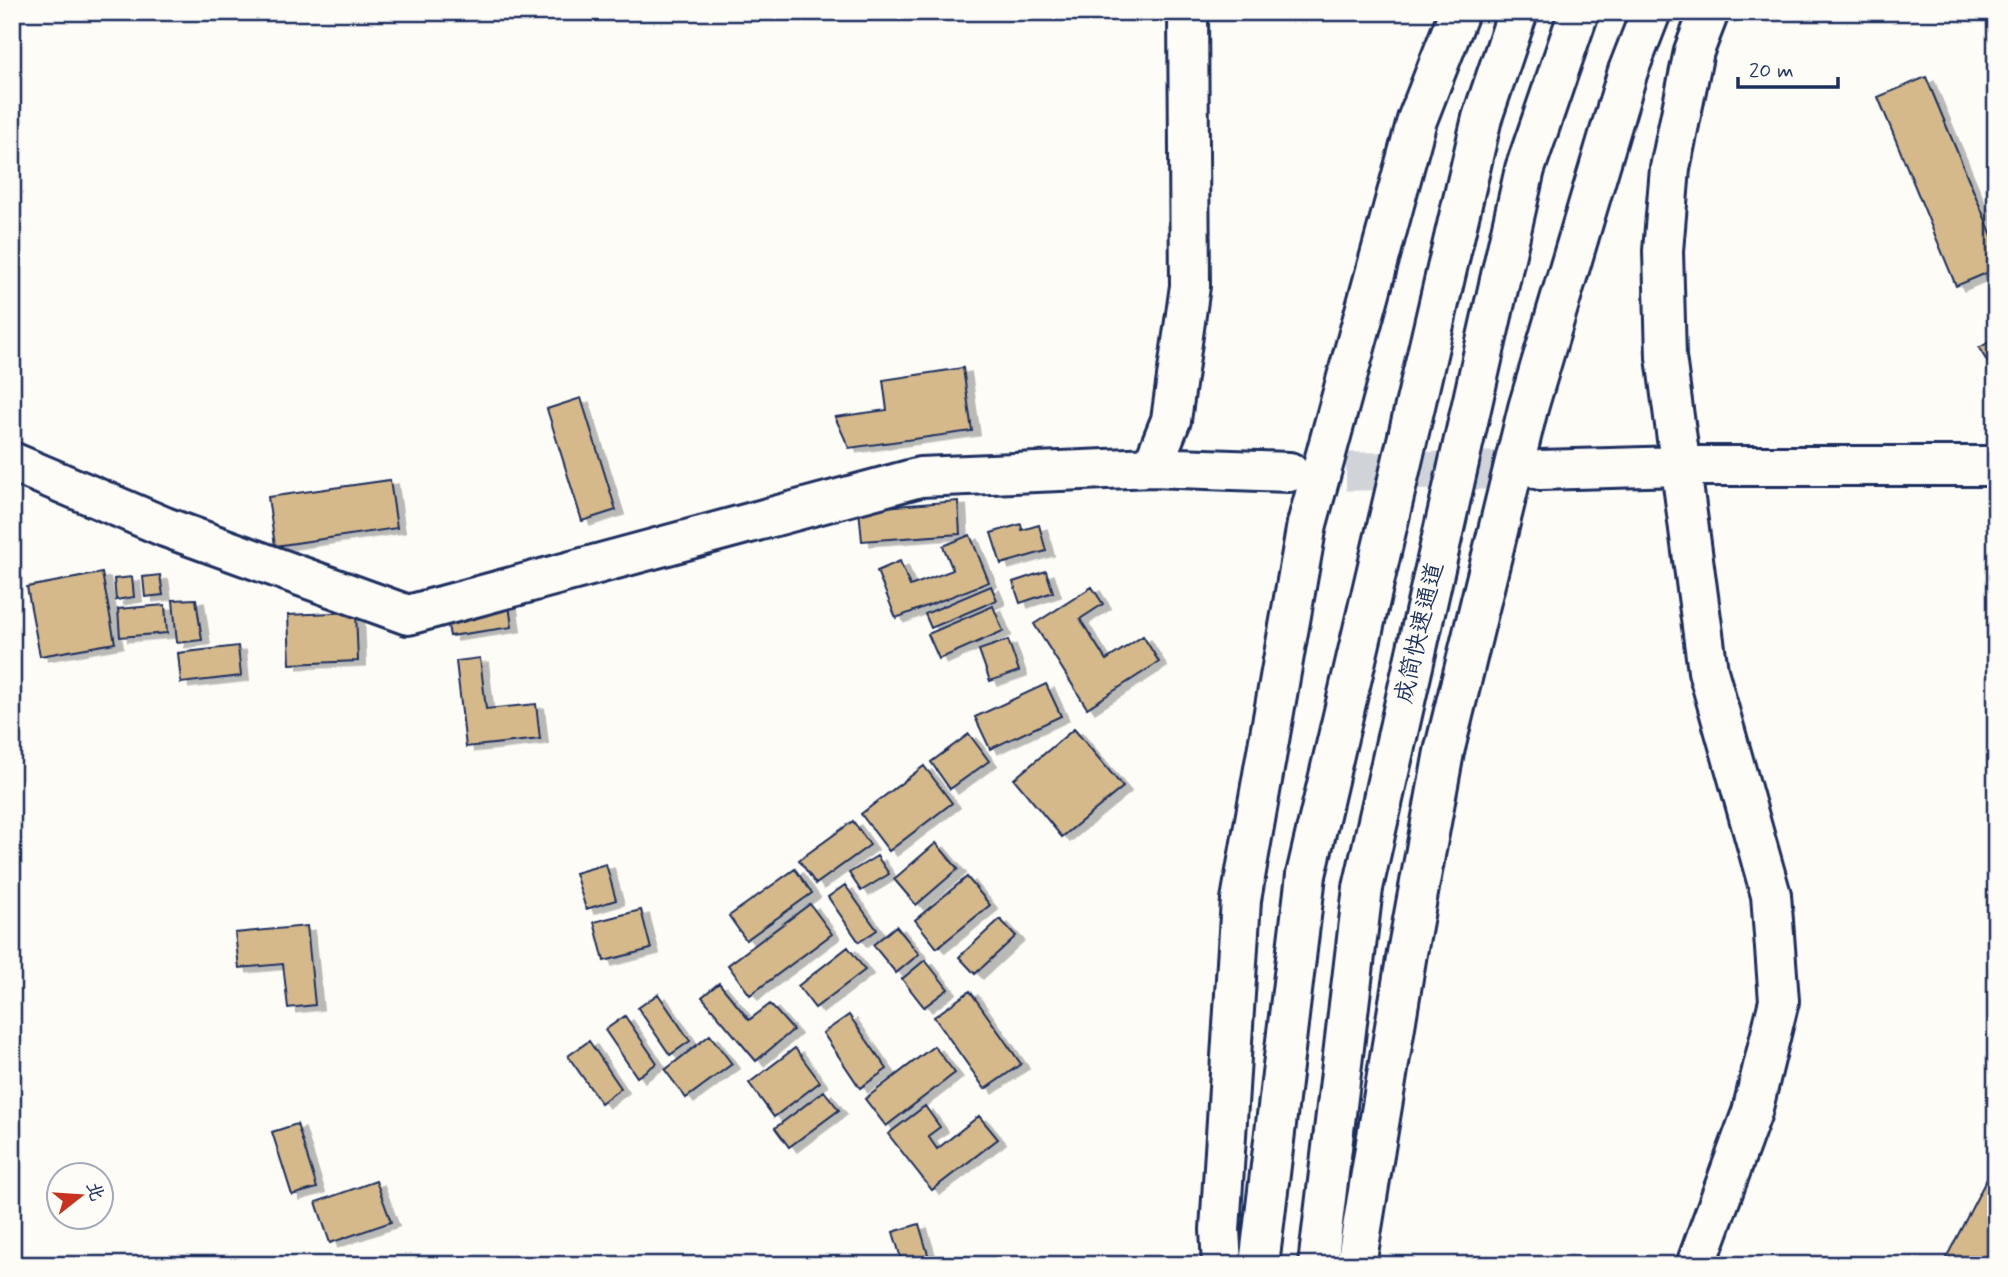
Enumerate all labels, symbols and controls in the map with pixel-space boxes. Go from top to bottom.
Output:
scale bar [1738,46,1838,90]
text: 20 m [1749,57,1794,85]
street label: 成简快速通道 [1389,559,1451,707]
north arrow [46,1162,116,1232]
text: 北 [80,1179,110,1204]

